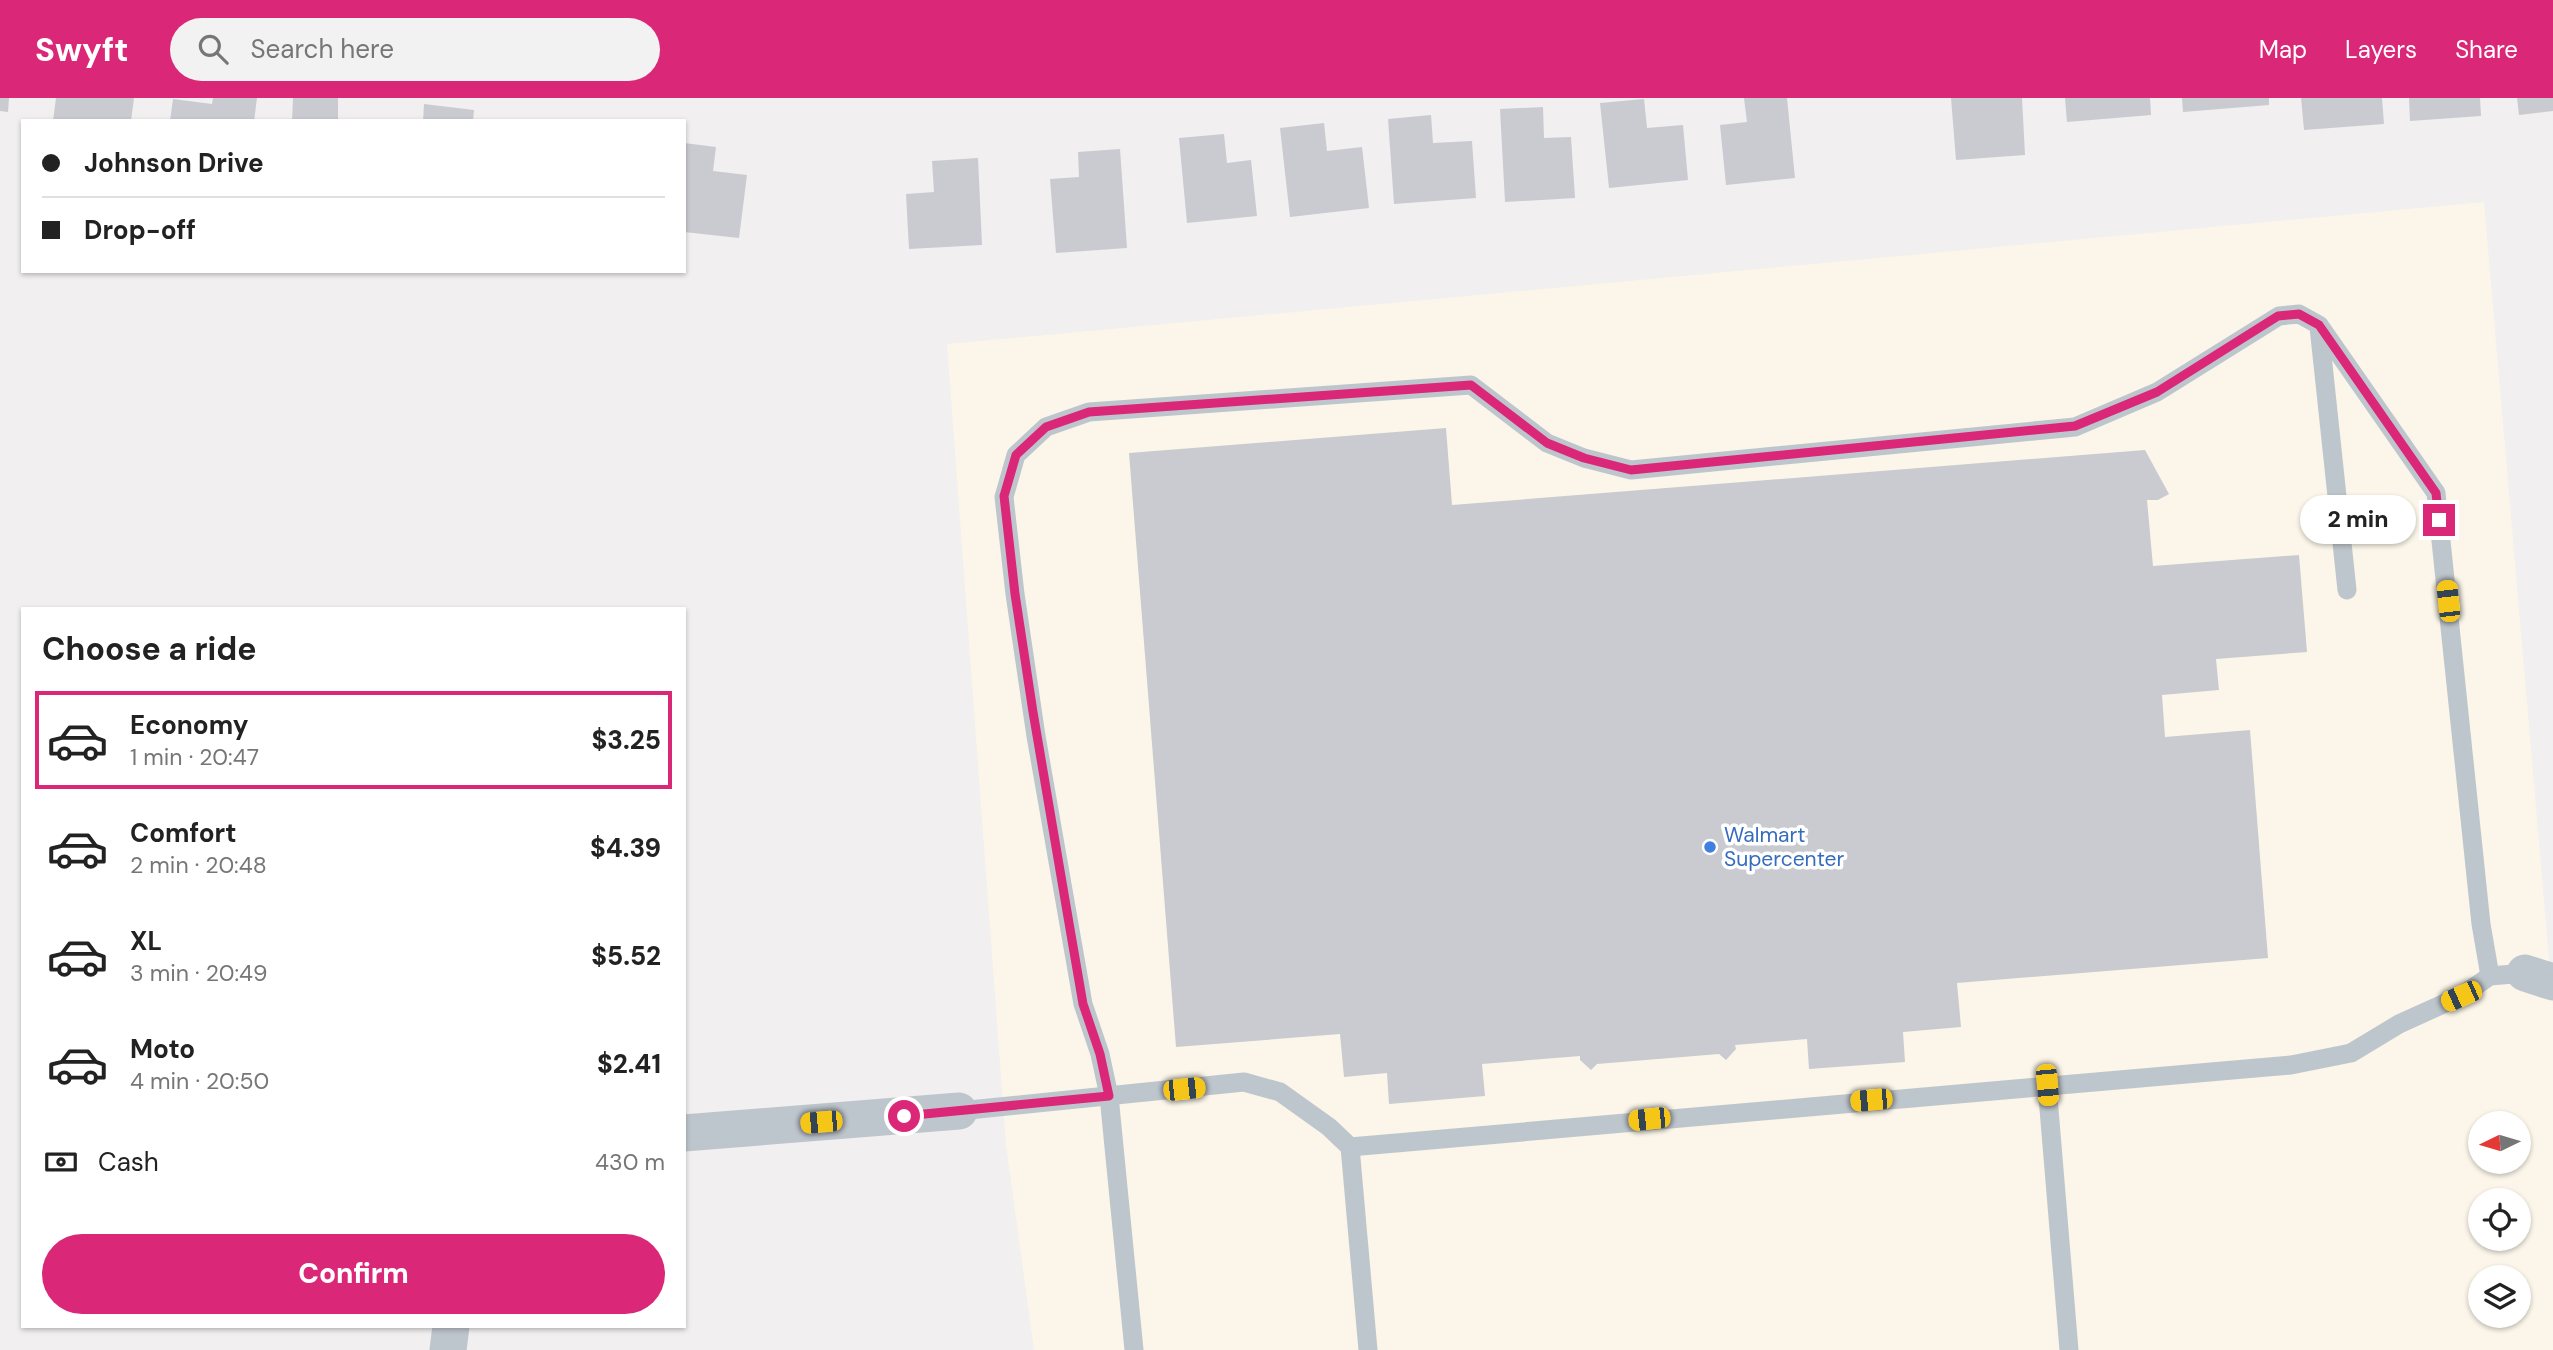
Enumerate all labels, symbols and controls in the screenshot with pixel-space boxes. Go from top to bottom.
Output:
search box [170,18,660,81]
text: Swyft [35,28,128,71]
icon: search [194,30,232,68]
text: Search here [250,32,394,66]
text: Map [2259,34,2307,65]
text: Layers [2345,34,2417,65]
text: Share [2455,34,2518,65]
text: Johnson Drive [84,146,264,180]
text: Drop-off [84,213,196,247]
callout: 2 min [2299,496,2414,544]
text: 2 min [2327,504,2389,534]
route end [2423,504,2455,536]
car [2436,579,2461,623]
text: Choose a ride [42,628,257,670]
text: Economy [130,708,248,742]
icon: car [46,709,109,772]
text: $3.25 [592,723,661,757]
text: 1 min · 20:47 [130,742,259,772]
text: Comfort [130,816,236,850]
icon: car [46,817,109,880]
place label: Walmart Supercenter [1724,821,1845,873]
text: $4.39 [590,831,661,865]
marker: Walmart Supercenter [1702,839,1718,855]
text: 2 min · 20:48 [130,850,267,880]
text: XL [130,924,162,958]
icon: car [46,925,109,988]
text: $5.52 [591,939,661,973]
text: 3 min · 20:49 [130,958,268,988]
car [2438,978,2485,1014]
text: Moto [130,1032,195,1066]
icon: car [46,1033,109,1096]
text: $2.41 [597,1047,661,1081]
car [2035,1063,2060,1107]
text: 4 min · 20:50 [130,1066,269,1096]
car [1163,1076,1206,1102]
car [1850,1088,1893,1112]
route start [888,1100,920,1132]
car [1628,1106,1671,1132]
car [800,1110,843,1134]
north arrow [2468,1111,2530,1174]
map controls [2468,1111,2531,1328]
icon: cash [42,1143,80,1181]
text: Cash [98,1145,159,1179]
text: 430 m [595,1147,665,1177]
button: locate [2468,1188,2531,1251]
button: Confirm [42,1234,665,1314]
button: layers [2468,1265,2531,1328]

